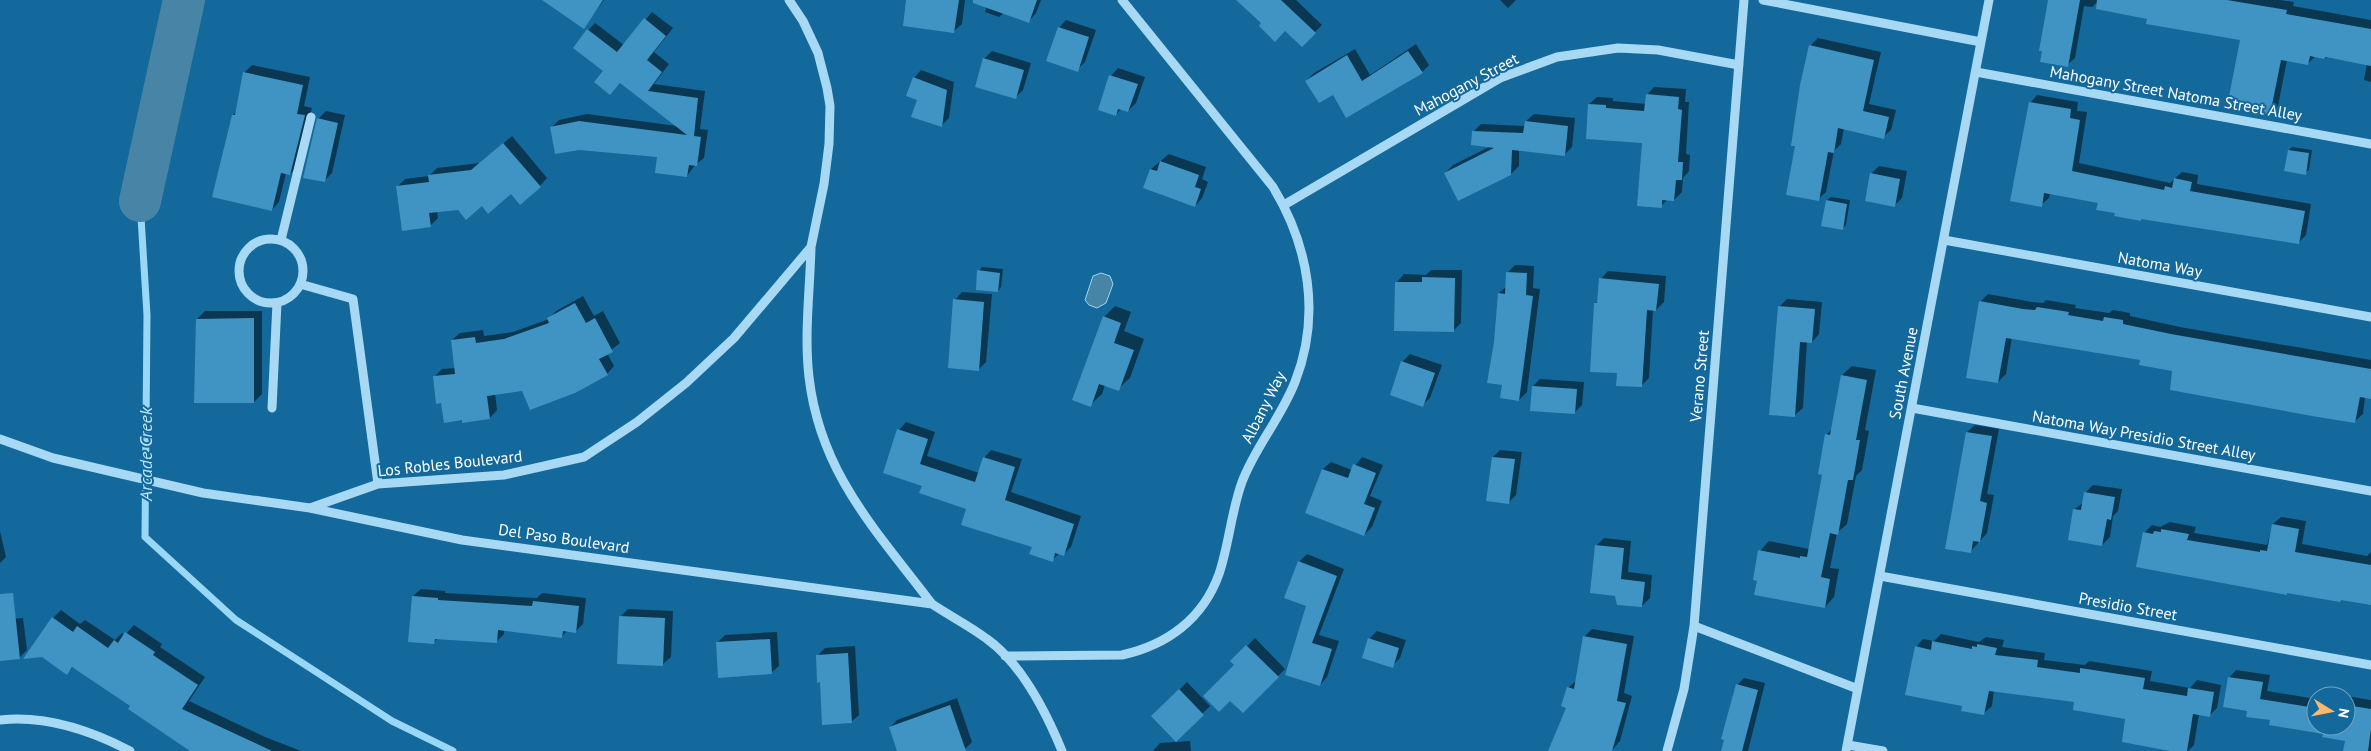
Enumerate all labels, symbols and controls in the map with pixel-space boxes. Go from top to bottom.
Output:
street label: Mahogany Street [1410,48,1522,120]
street label: Mahogany Street Natoma Street Alley [2048,61,2304,125]
street label: Natoma Way [2116,247,2204,281]
street label: South Avenue [1884,325,1922,421]
street label: Verano Street [1685,329,1713,424]
street label: Albany Way [1236,367,1290,446]
street label: Natoma Way Presidio Street Alley [2031,405,2258,465]
water label: Arcade Creek [134,406,157,502]
street label: Los Robles Boulevard [377,445,523,481]
street label: Del Paso Boulevard [497,519,631,557]
street label: Presidio Street [2077,588,2179,625]
north arrow [2306,686,2356,736]
text: N [2334,707,2353,719]

